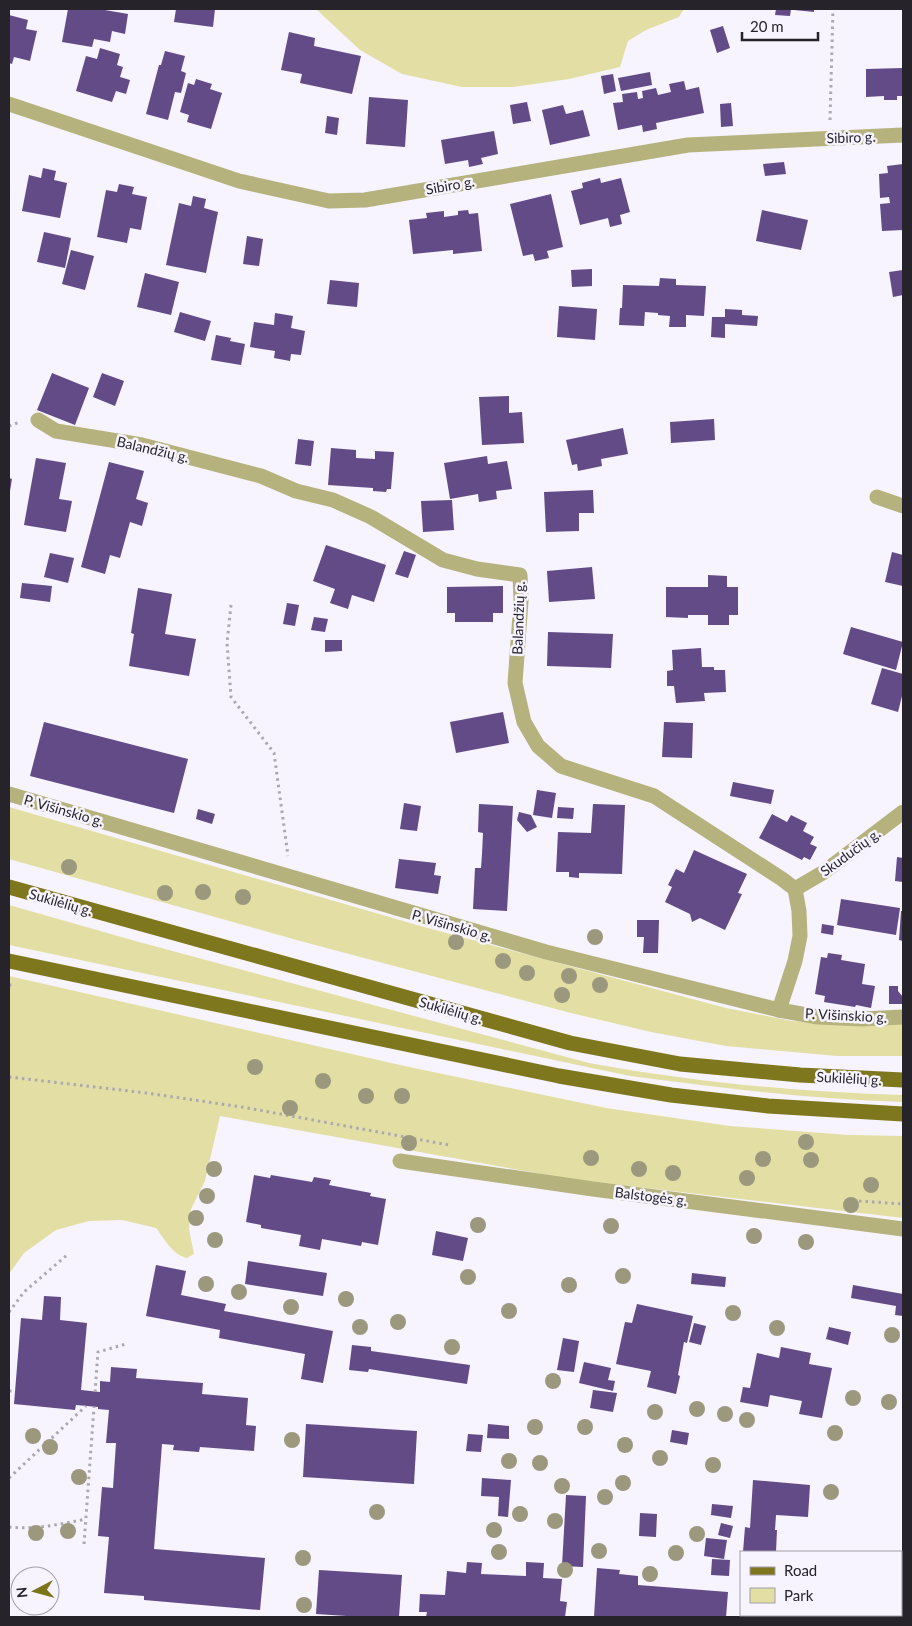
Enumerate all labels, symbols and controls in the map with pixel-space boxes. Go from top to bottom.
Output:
scale bar [742,10,818,42]
text: 20 m [750,17,784,35]
street label: Sibiro g. [826,128,876,146]
street label: Sibiro g. [424,172,476,198]
street label: Balandžių g. [115,432,191,466]
street label: Balandžių g. [508,581,528,655]
street label: P. Višinskio g. [22,791,106,829]
street label: Skudučių g. [817,825,883,879]
street label: Sukilėlių g. [27,885,95,919]
street label: P. Višinskio g. [410,906,494,944]
street label: Sukilėlių g. [417,993,485,1027]
street label: P. Višinskio g. [805,1004,887,1026]
street label: Sukilėlių g. [816,1068,882,1088]
street label: Balstogės g. [614,1183,688,1209]
legend [740,1551,902,1616]
text: Road [784,1561,817,1579]
north arrow [10,1566,60,1616]
text: N [13,1586,31,1599]
text: Park [784,1586,814,1604]

